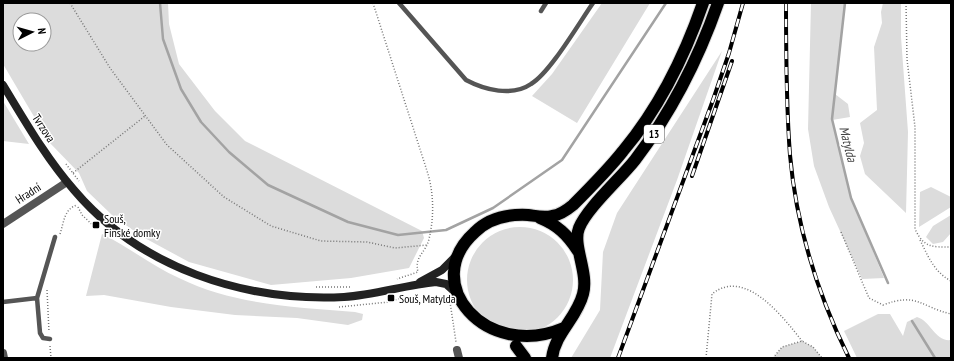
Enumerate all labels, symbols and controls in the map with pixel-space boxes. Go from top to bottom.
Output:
north arrow [12,12,52,52]
text: N [35,27,49,35]
street label: Tvrzova [29,111,59,145]
road number: 13 [644,125,664,143]
water label: Matylda [835,125,861,164]
street label: Hradní [12,179,44,207]
place label: Souš, Finské domky [104,211,161,240]
marker: Souš, Finské domky [91,220,101,230]
place label: Souš, Matylda [399,291,456,306]
marker: Souš, Matylda [386,293,396,303]

